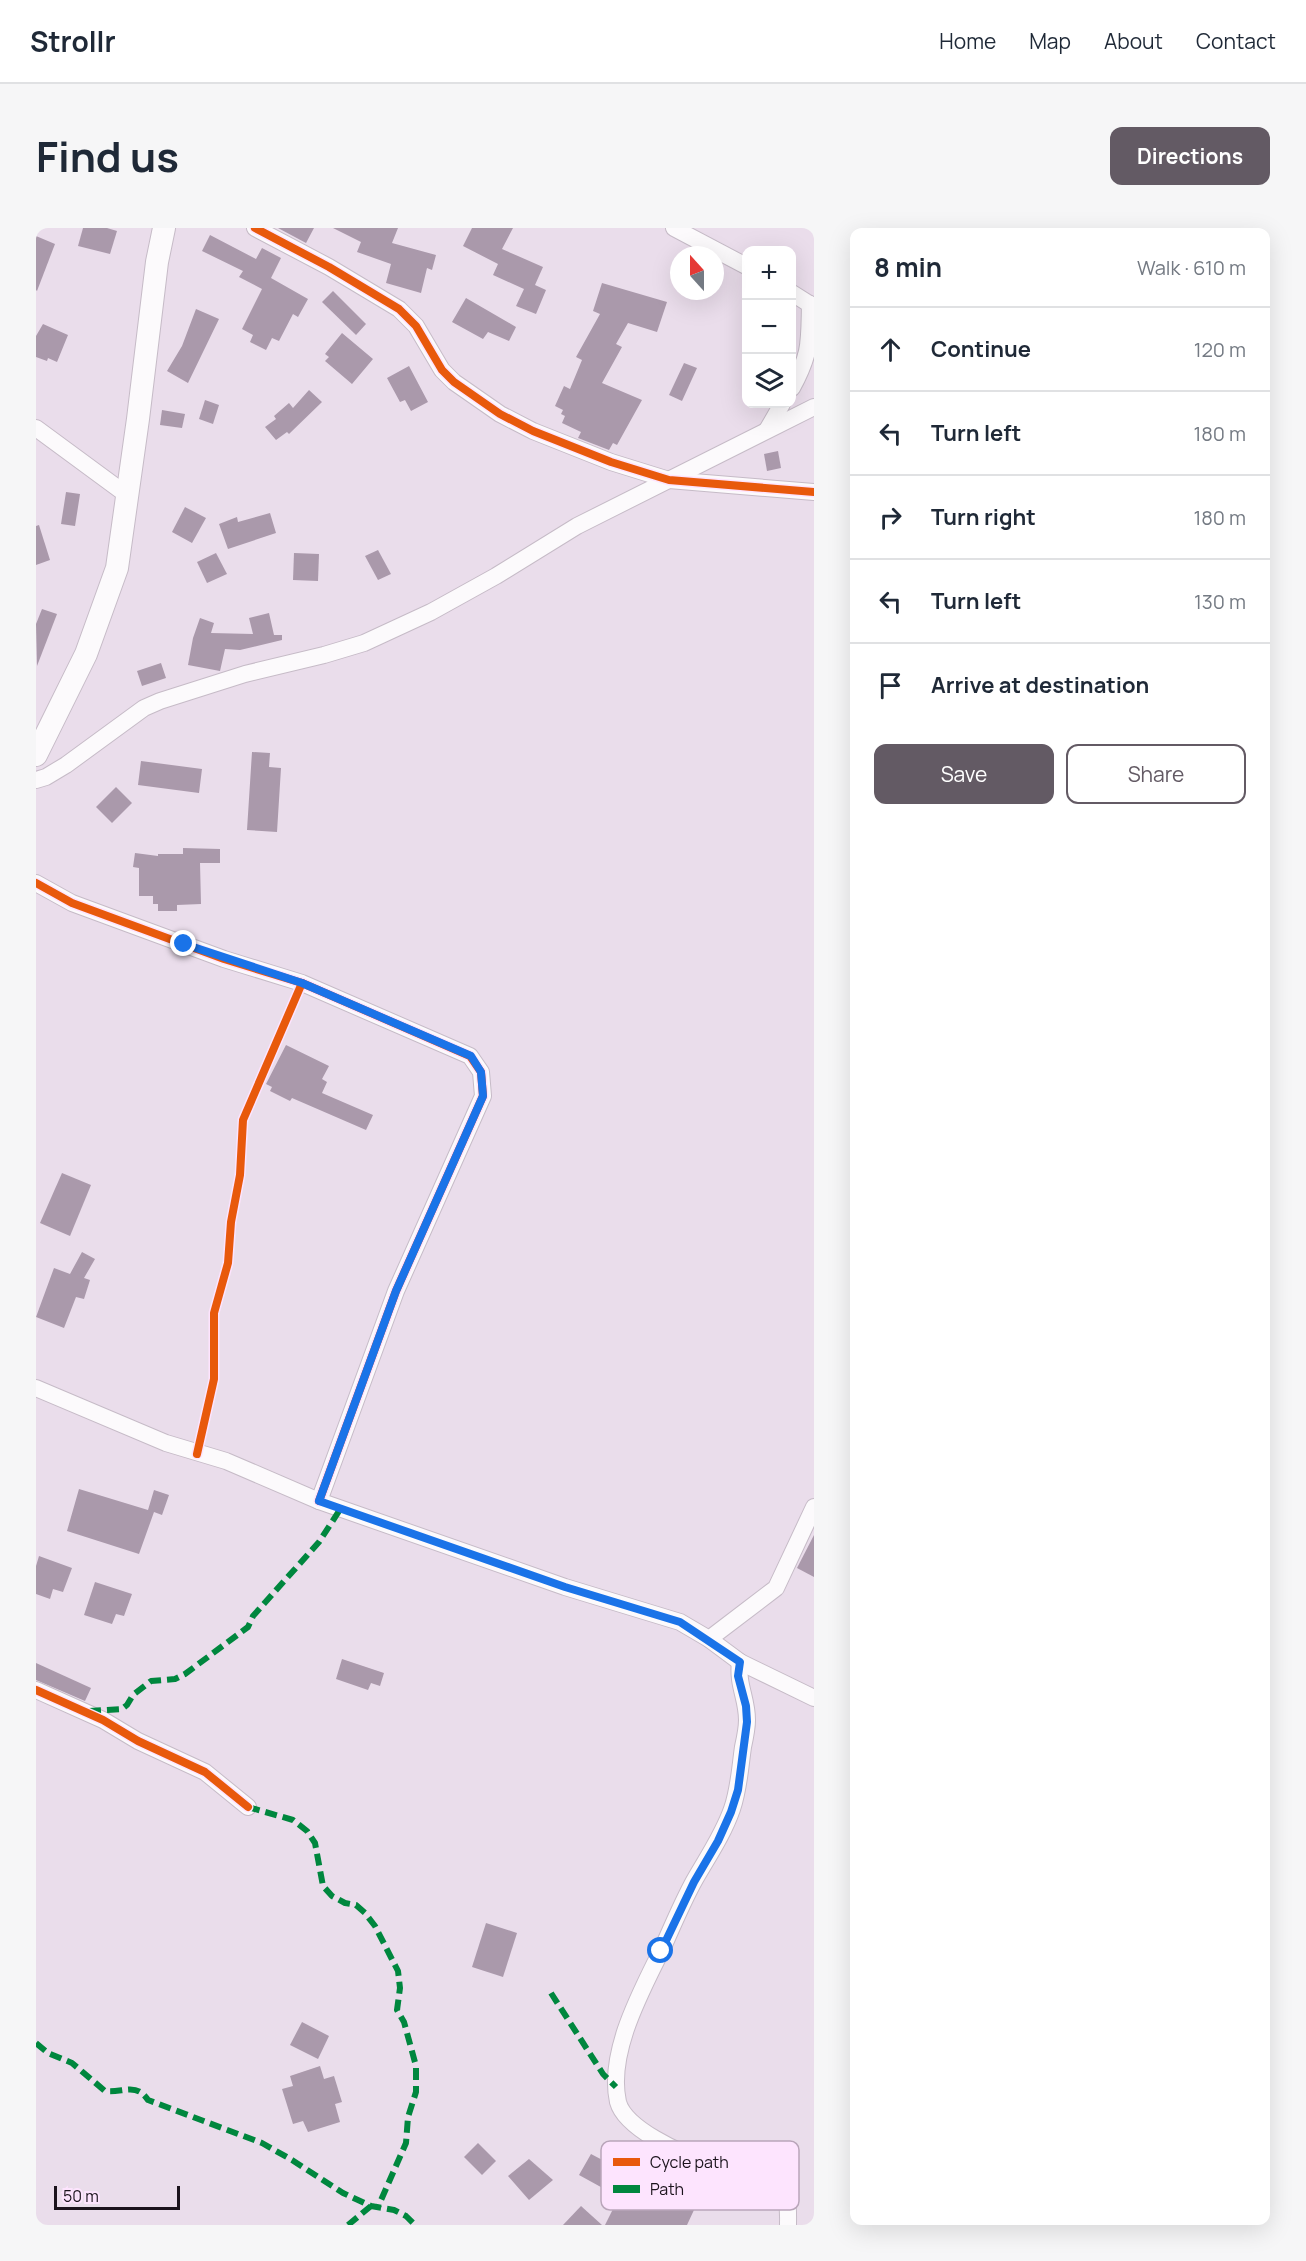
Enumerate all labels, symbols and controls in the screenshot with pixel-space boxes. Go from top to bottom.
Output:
text: Strollr [30,22,116,60]
text: Home [939,27,996,55]
text: Map [1029,27,1071,55]
text: About [1104,27,1163,55]
text: Contact [1196,27,1276,55]
text: Find us [36,127,179,185]
button: Directions [1110,127,1270,185]
north arrow [670,246,724,300]
map controls [742,246,796,408]
button: + [742,246,796,300]
text: 8 min [874,249,942,285]
text: Walk · 610 m [1137,254,1246,281]
button: − [742,300,796,354]
icon: ahead [874,333,907,366]
text: Continue [931,334,1031,364]
text: 120 m [1194,336,1246,363]
button: layers [742,354,796,408]
icon: left [874,417,907,450]
text: Turn left [931,418,1021,448]
text: 180 m [1193,420,1246,447]
icon: right [874,501,907,534]
text: Turn right [931,502,1036,532]
text: 180 m [1193,504,1246,531]
icon: left [874,585,907,618]
text: Turn left [931,586,1021,616]
text: 130 m [1194,588,1246,615]
icon: arrive [874,669,907,702]
text: Arrive at destination [931,670,1149,700]
button: Save [874,744,1054,804]
button: Share [1066,744,1246,804]
route end [170,930,196,956]
route start [647,1937,673,1963]
legend [601,2141,799,2210]
text: Cycle path [650,2151,729,2173]
text: Path [650,2178,684,2200]
scale bar [54,2183,180,2210]
text: 50 m [63,2185,99,2207]

